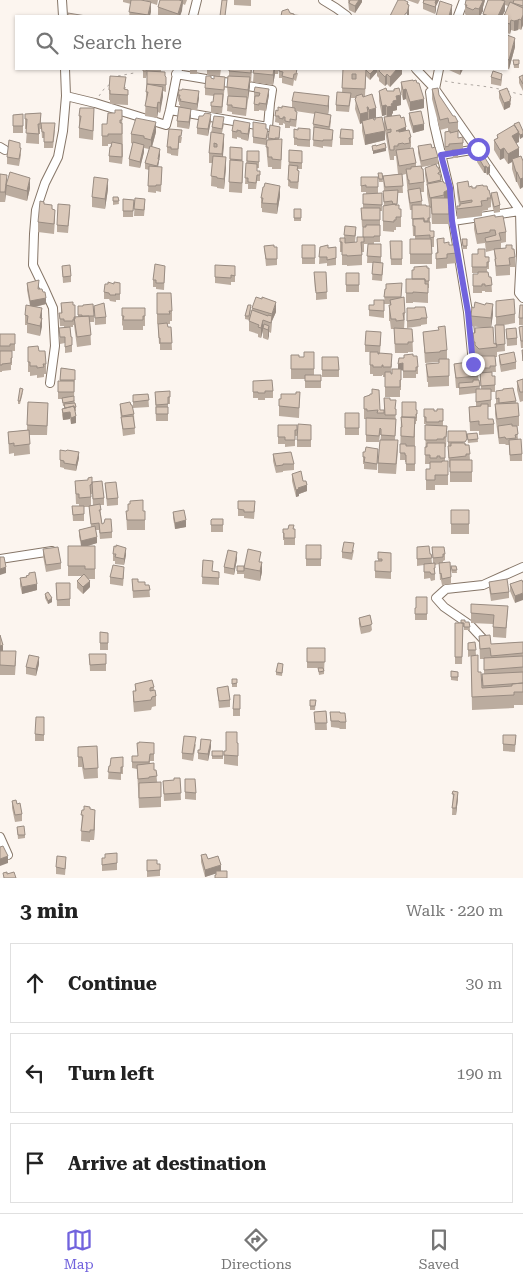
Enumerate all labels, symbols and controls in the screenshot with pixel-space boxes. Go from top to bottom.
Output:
search box [15,15,508,70]
icon: search [33,29,61,57]
text: Search here [73,31,182,54]
route start [467,138,490,161]
route end [462,353,485,376]
text: 3 min [20,899,78,923]
text: Walk · 220 m [406,901,503,920]
icon: ahead [21,969,49,997]
text: Continue [68,972,157,995]
text: 30 m [465,974,502,993]
icon: left [21,1059,49,1087]
text: Turn left [68,1062,154,1085]
text: 190 m [456,1064,502,1083]
icon: arrive [21,1149,49,1177]
text: Arrive at destination [68,1152,266,1175]
tab: Map [64,1226,94,1272]
tab: Directions [221,1226,291,1272]
tab: Saved [419,1226,459,1272]

